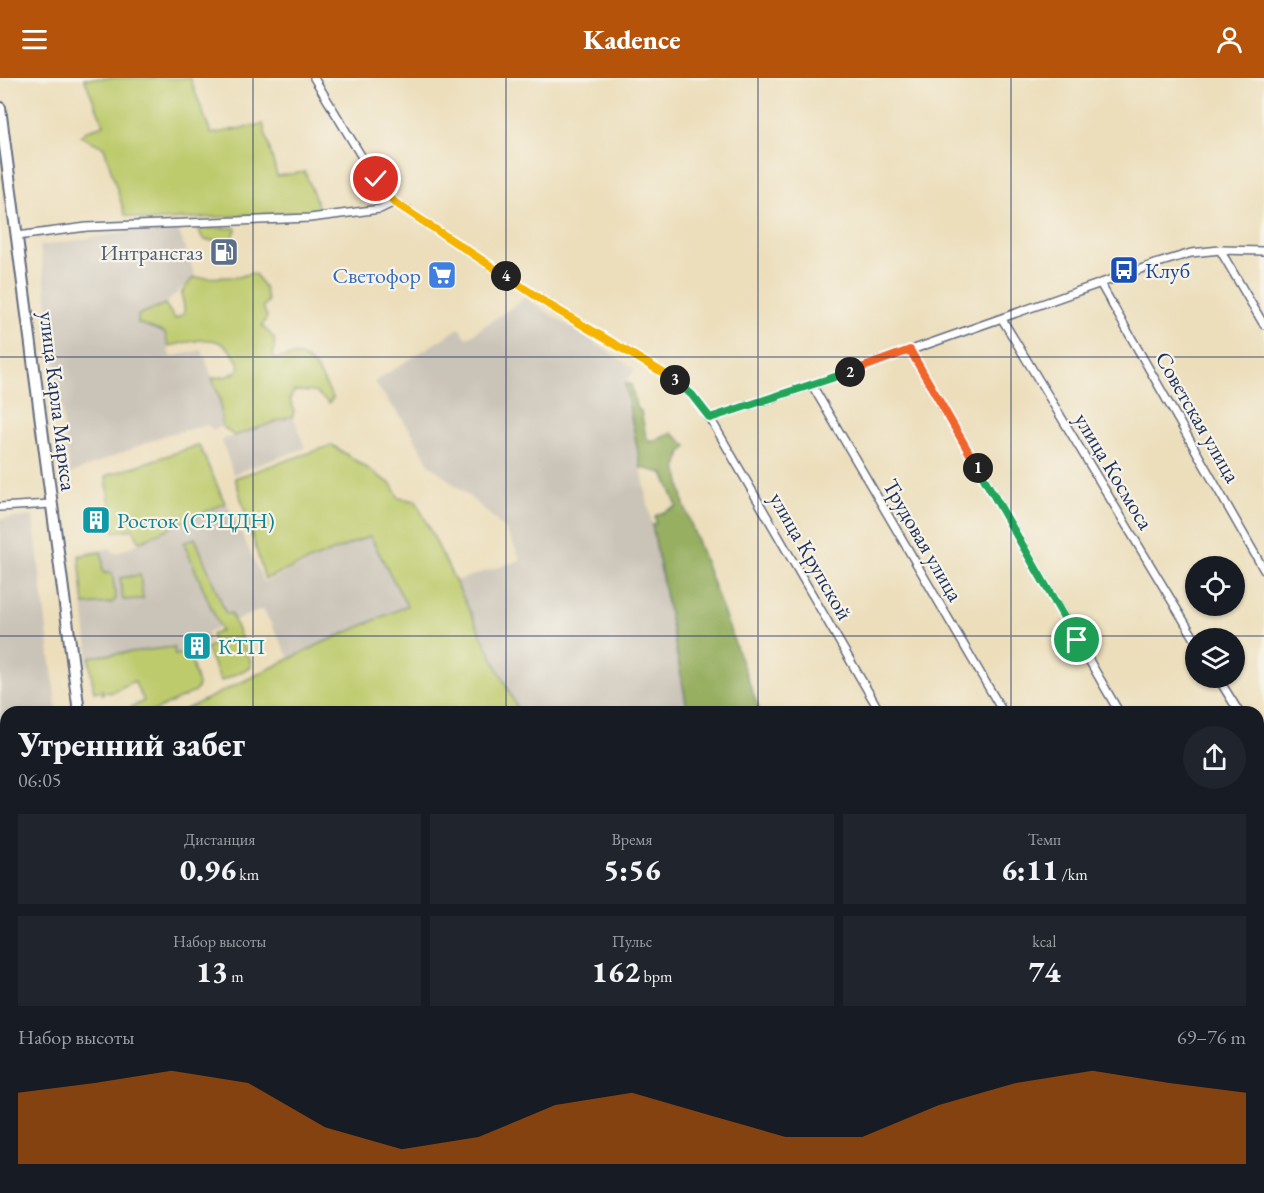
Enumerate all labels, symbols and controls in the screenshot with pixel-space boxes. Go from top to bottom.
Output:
text: Kadence [583,22,681,57]
icon: menu [18,23,51,56]
icon: person [1213,23,1246,56]
pin [350,153,401,204]
icon: check [359,162,392,195]
fuel station icon: Интрансгаз [208,236,240,268]
place label: Интрансгаз [100,238,203,267]
bus stop icon: Клуб [1108,254,1140,286]
place label: Клуб [1145,256,1190,285]
supermarket icon: Светофор [426,259,458,291]
place label: Светофор [332,261,421,290]
pin: 4 [491,261,521,291]
text: 4 [502,265,510,286]
street label: улица Карла Маркса [33,310,83,493]
street label: Советская улица [1149,346,1247,488]
pin: 2 [835,357,865,387]
text: 2 [846,361,854,382]
pin: 3 [660,365,690,395]
text: 3 [671,369,679,390]
street label: улица Космоса [1068,407,1160,535]
pin: 1 [963,453,993,483]
text: 1 [974,457,982,478]
street label: Трудовая улица [876,473,970,607]
street label: улица Крупской [763,487,860,626]
building icon: Росток (СРЦДН) [80,504,112,536]
place label: Росток (СРЦДН) [117,506,275,535]
map controls [1185,556,1245,688]
button: locate [1185,556,1245,616]
pin [1051,614,1102,665]
icon: arrive [1060,623,1093,656]
button: layers [1185,628,1245,688]
building icon: КТП [181,630,213,662]
place label: КТП [218,632,266,661]
text: Утренний забег [18,723,245,766]
button: share [1183,726,1246,789]
text: 06:05 [18,767,61,793]
text: Дистанция [184,829,255,850]
text: Время [611,829,653,850]
text: Темп [1028,829,1061,850]
text: 0.96 [180,850,236,889]
text: 5:56 [603,850,661,889]
text: 6:11 [1001,850,1058,889]
text: km [236,864,259,885]
text: /km [1058,864,1088,885]
text: Набор высоты [173,931,266,952]
text: Пульс [612,931,652,952]
text: kcal [1032,931,1056,952]
text: 13 [196,952,228,991]
text: 162 [592,952,640,991]
text: 74 [1028,952,1061,991]
text: m [228,966,244,987]
text: bpm [640,966,672,987]
text: Набор высоты [18,1024,134,1050]
text: 69–76 m [1177,1024,1246,1050]

